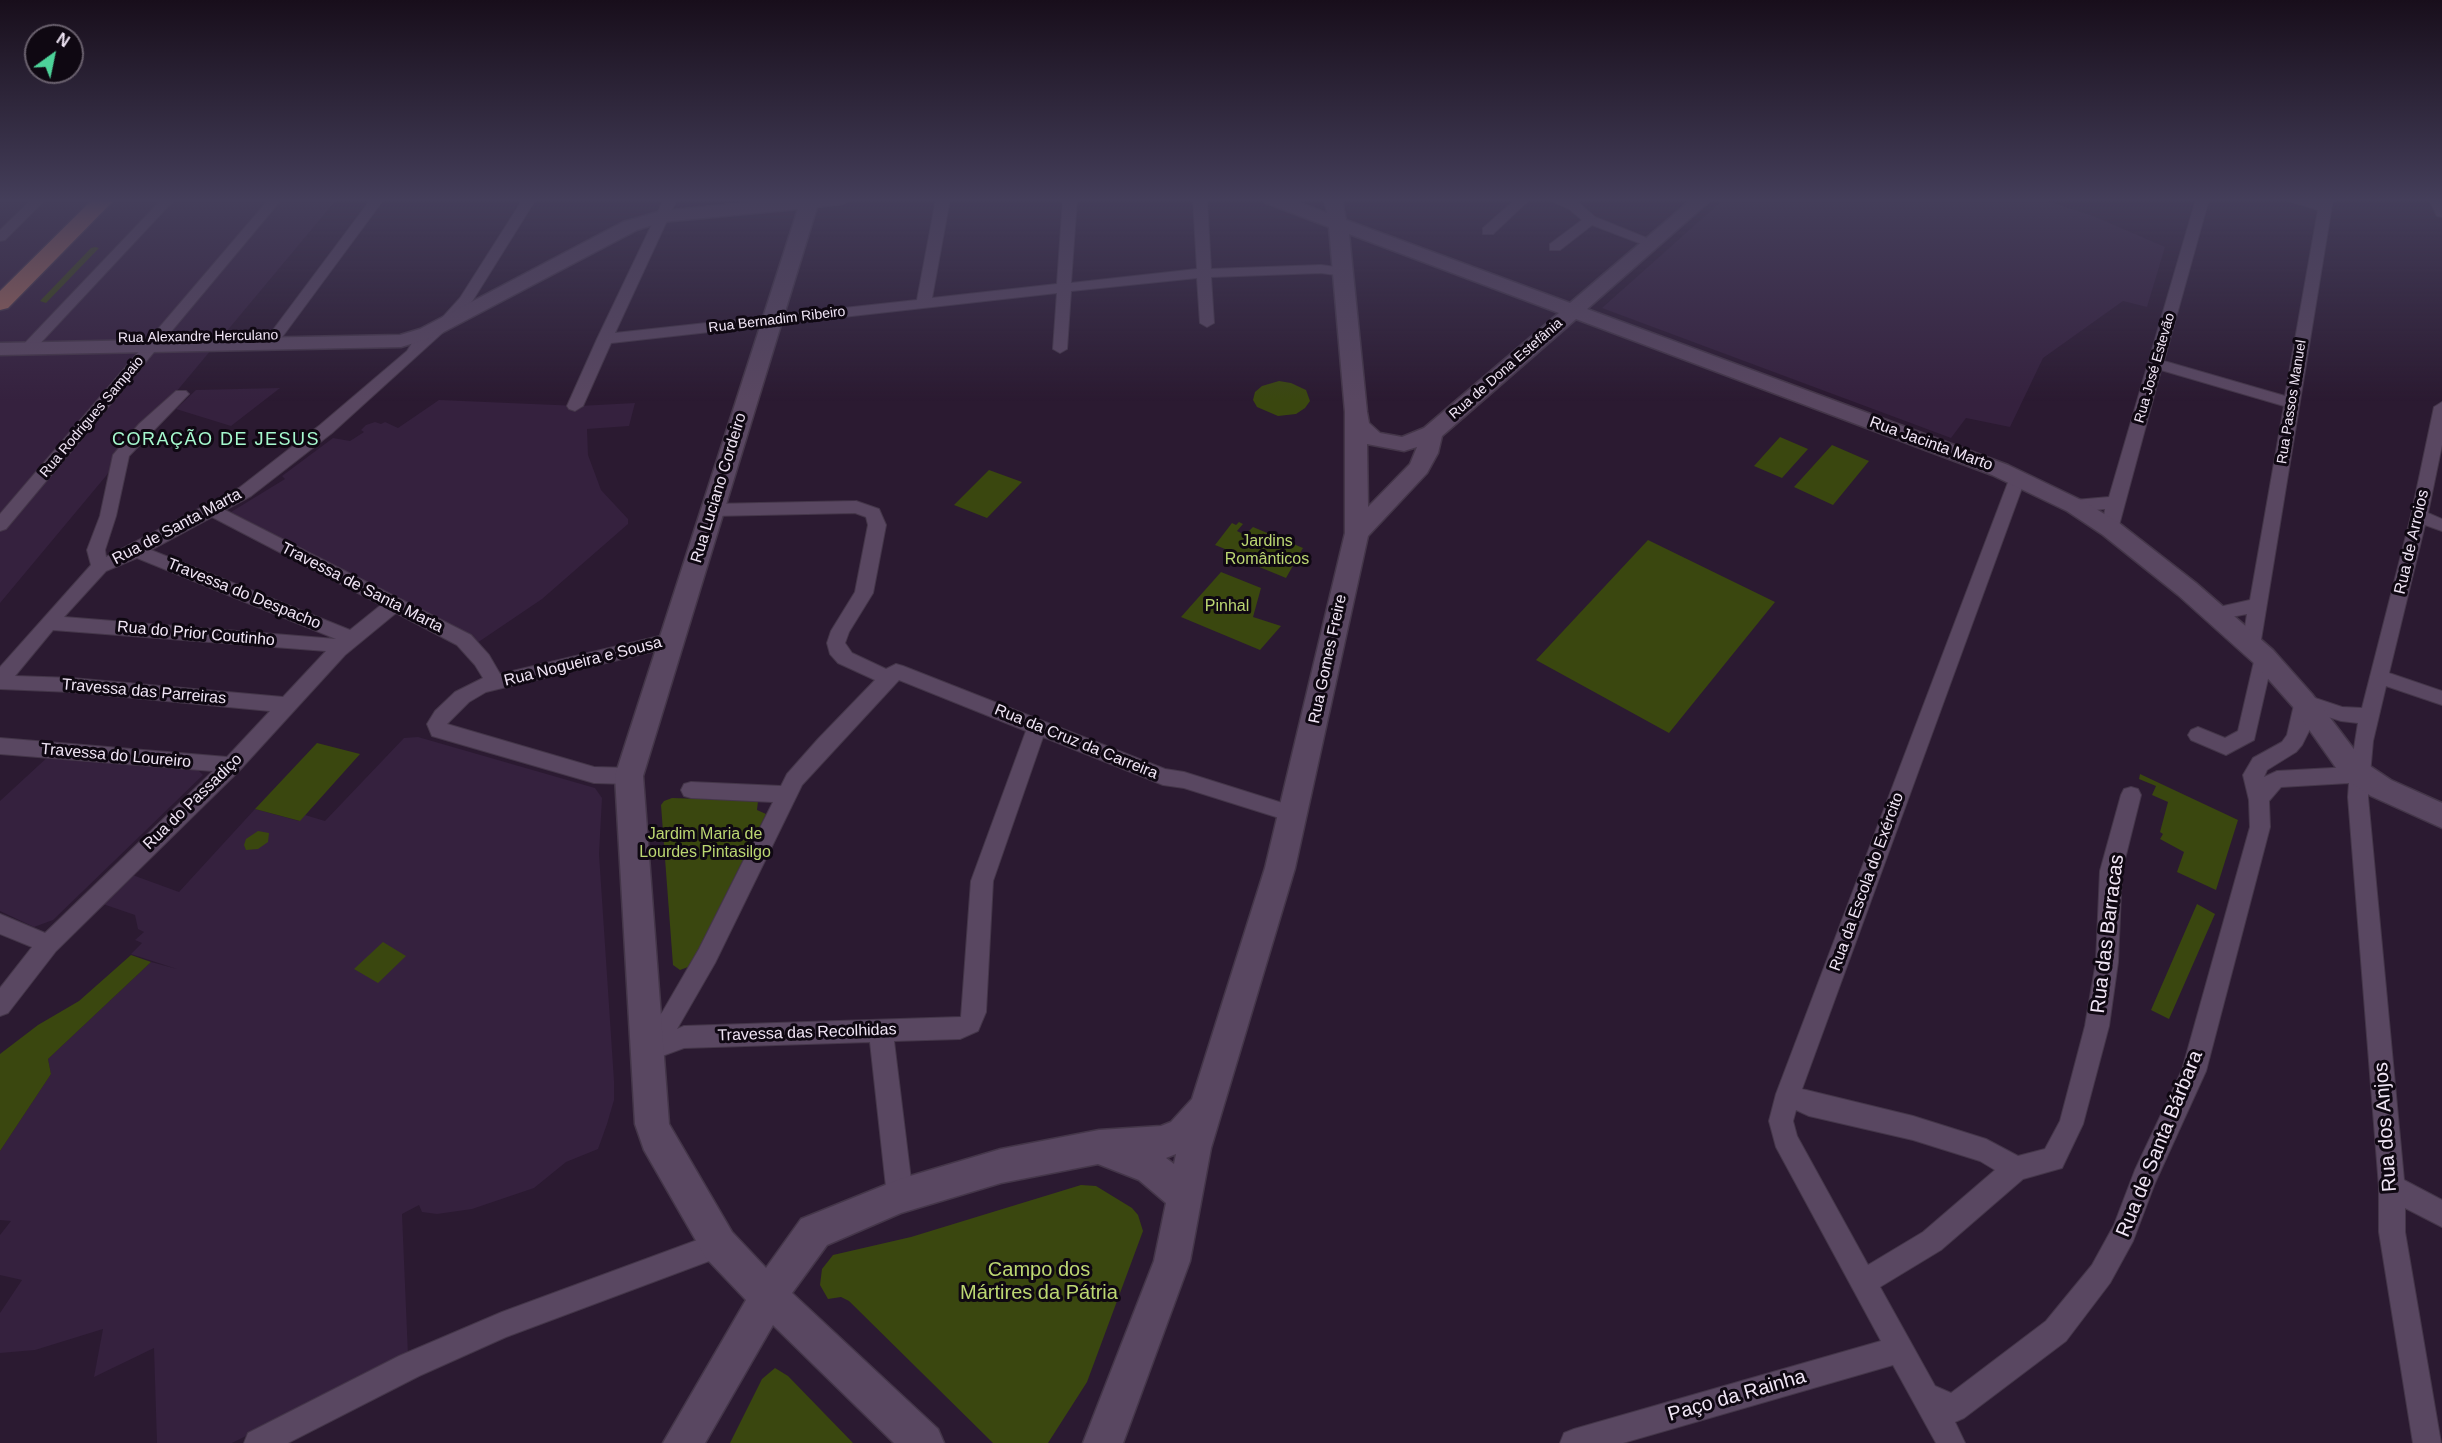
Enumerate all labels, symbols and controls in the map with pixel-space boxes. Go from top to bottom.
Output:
north arrow [24,24,84,84]
text: N [54,30,72,50]
street label: Rua Bernadim Ribeiro [708,303,846,337]
street label: Rua José Estevão [2131,311,2179,425]
street label: Rua de Dona Estefânia [1446,315,1566,423]
street label: Rua Alexandre Herculano [118,327,278,347]
street label: Rua Passos Manuel [2274,339,2310,465]
street label: Rua Rodrigues Sampaio [37,353,147,481]
street label: Rua Luciano Cordeiro [687,411,751,565]
street label: Rua Jacinta Marto [1867,413,1995,475]
district label: CORAÇÃO DE JESUS [112,429,320,451]
street label: Rua de Santa Marta [109,485,245,569]
street label: Rua de Arroios [2391,488,2433,596]
park label: Jardins Românticos [1225,532,1309,570]
street label: Travessa de Santa Marta [278,539,446,637]
street label: Travessa do Despacho [164,554,324,634]
street label: Rua Gomes Freire [1305,593,1351,725]
park label: Pinhal [1205,597,1249,617]
street label: Rua do Prior Coutinho [116,618,276,650]
street label: Rua Nogueira e Sousa [502,633,664,691]
street label: Travessa das Parreiras [61,675,227,709]
street label: Rua da Cruz da Carreira [992,700,1160,784]
street label: Travessa do Loureiro [40,740,192,772]
street label: Rua do Passadiço [140,750,246,854]
street label: Rua da Escola do Exército [1826,790,1908,974]
park label: Jardim Maria de Lourdes Pintasilgo [639,825,771,863]
street label: Rua das Barracas [2086,853,2130,1015]
street label: Travessa das Recolhidas [717,1020,897,1046]
street label: Rua de Santa Bárbara [2112,1047,2208,1241]
street label: Rua dos Anjos [2369,1061,2403,1193]
park label: Campo dos Mártires da Pátria [960,1258,1118,1305]
street label: Paço da Rainha [1665,1365,1809,1427]

